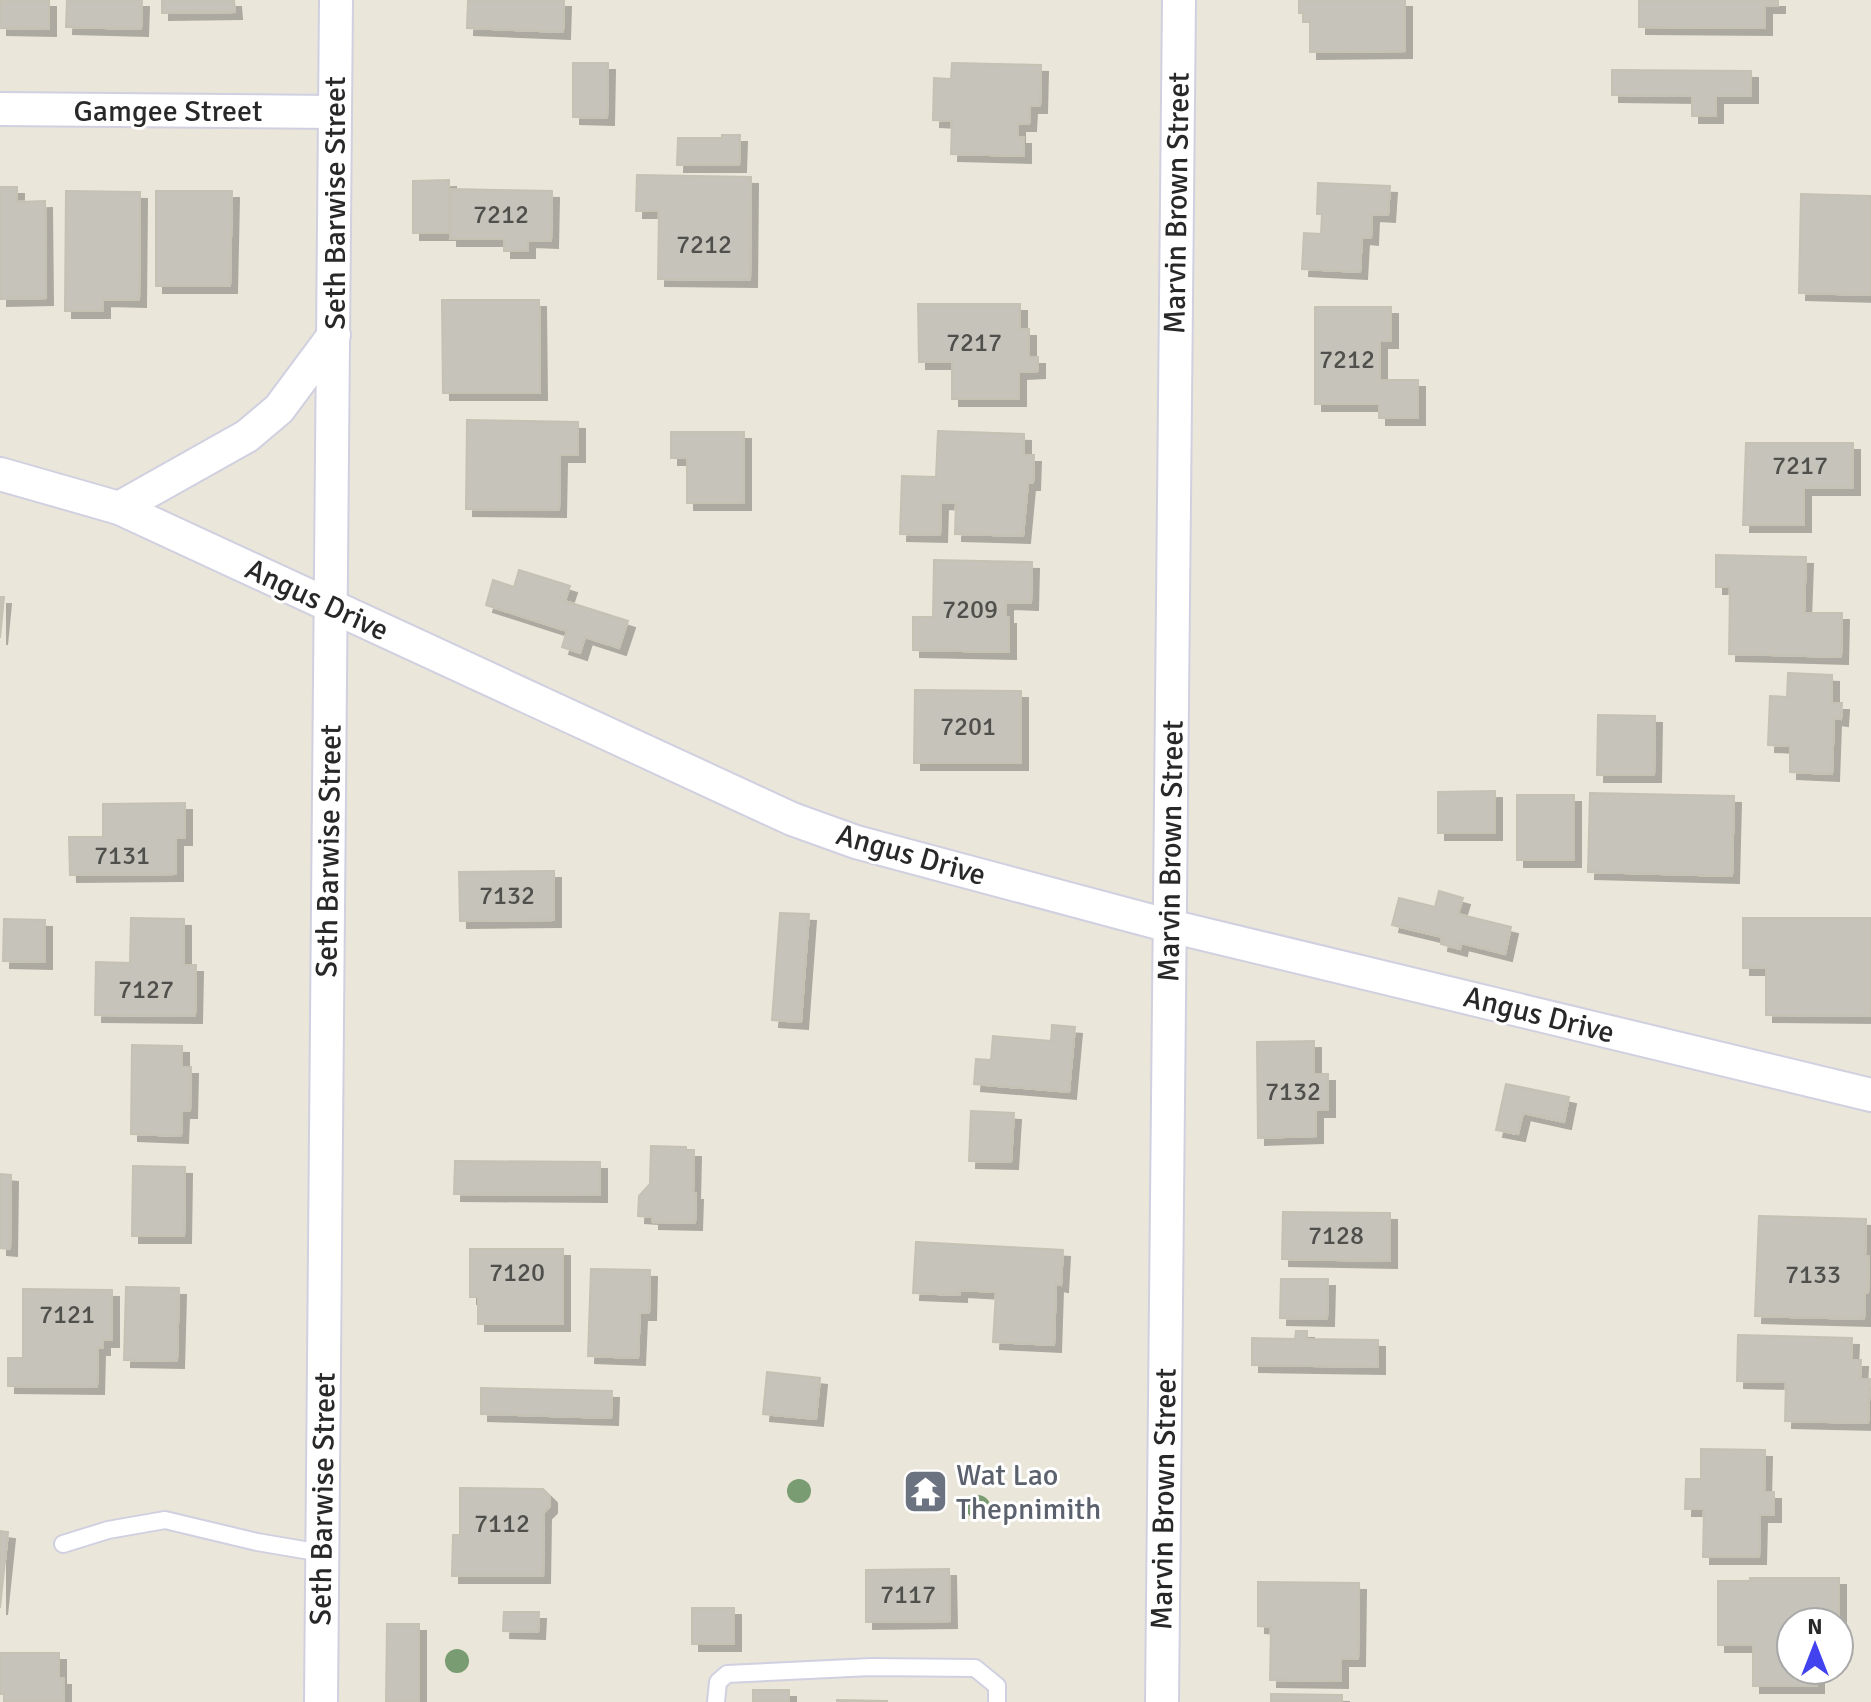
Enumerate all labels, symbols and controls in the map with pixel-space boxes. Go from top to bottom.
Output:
street label: Marvin Brown Street [1156,72,1198,334]
street label: Seth Barwise Street [317,76,354,330]
street label: Gamgee Street [73,93,263,130]
house number: 7212 [473,199,529,231]
house number: 7212 [676,229,732,261]
house number: 7217 [946,327,1002,359]
house number: 7212 [1319,344,1375,376]
house number: 7217 [1772,450,1828,482]
street label: Angus Drive [239,551,395,649]
house number: 7209 [942,594,998,626]
house number: 7201 [940,711,996,743]
street label: Marvin Brown Street [1150,720,1192,982]
street label: Seth Barwise Street [308,724,350,978]
street label: Angus Drive [832,816,990,894]
house number: 7131 [94,840,150,872]
house number: 7132 [479,880,535,912]
house number: 7127 [118,974,174,1006]
street label: Angus Drive [1460,978,1618,1052]
house number: 7132 [1265,1076,1321,1108]
house number: 7128 [1308,1220,1364,1252]
house number: 7120 [489,1257,545,1289]
house number: 7133 [1785,1259,1841,1291]
house number: 7121 [39,1299,95,1331]
street label: Marvin Brown Street [1143,1368,1185,1630]
street label: Seth Barwise Street [302,1372,344,1626]
place label: Wat Lao Thepnimith [956,1457,1101,1528]
temple icon: Wat Lao Thepnimith [901,1468,949,1516]
house number: 7112 [474,1508,530,1540]
house number: 7117 [880,1579,936,1611]
north arrow [1775,1606,1855,1686]
text: N [1807,1613,1823,1640]

